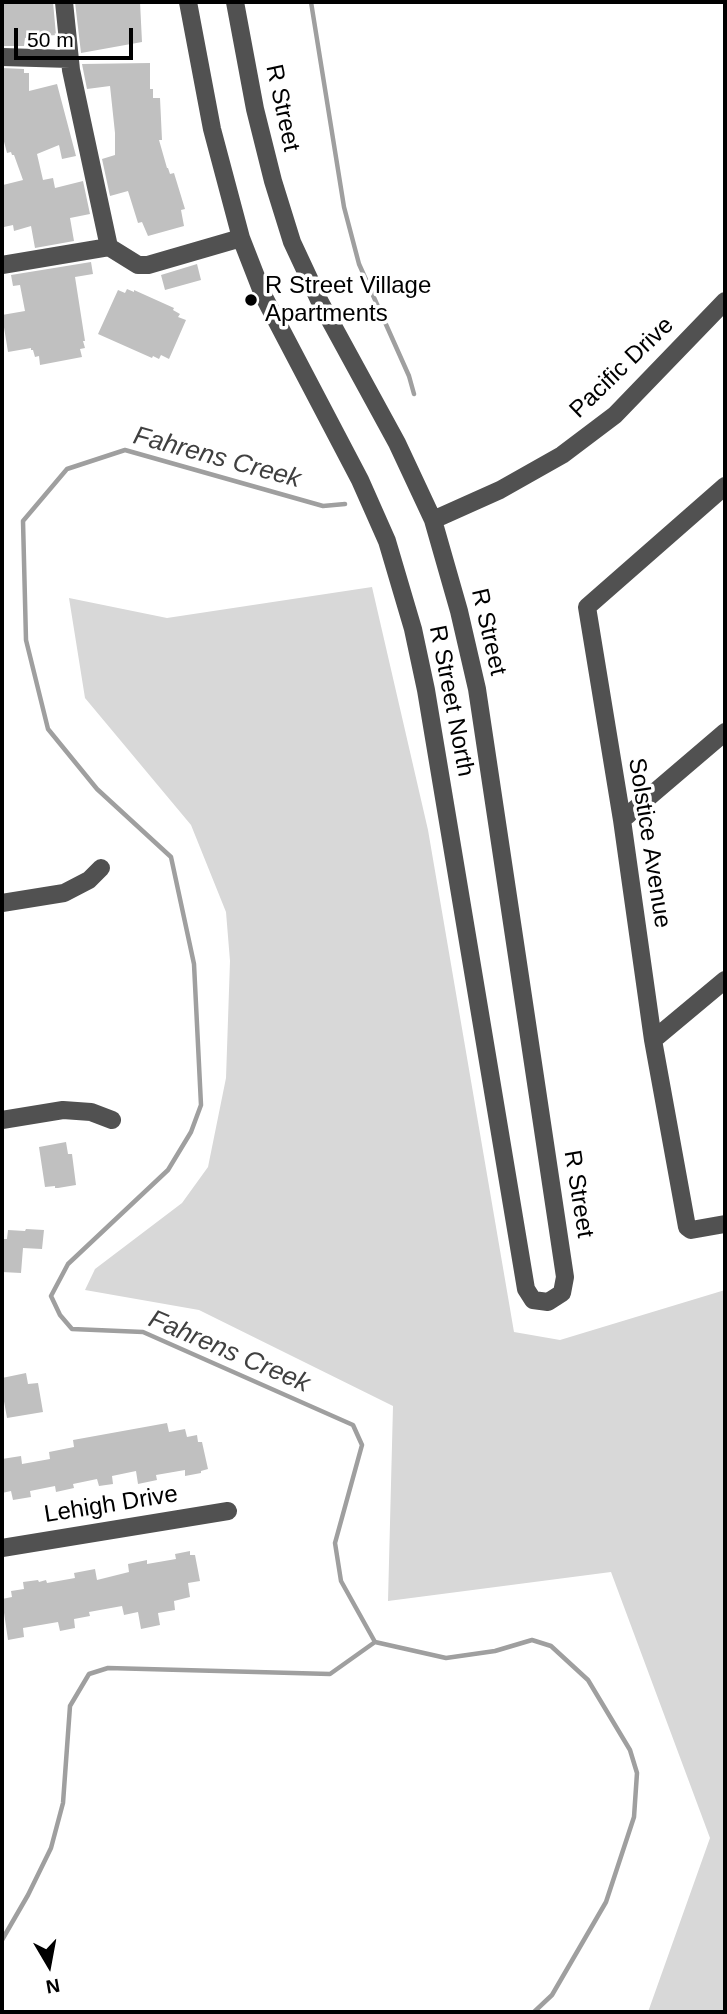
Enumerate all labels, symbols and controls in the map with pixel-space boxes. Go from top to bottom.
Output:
scale bar [18,14,136,58]
text: 50 m [27,28,74,51]
street label: R Street [259,62,305,154]
place label: R Street Village Apartments [265,272,431,328]
marker: R Street Village Apartments [243,292,259,308]
street label: Pacific Drive [564,311,680,425]
water label: Fahrens Creek [130,421,304,495]
street label: R Street [464,586,512,678]
street label: R Street North [422,623,480,779]
street label: Solstice Avenue [621,756,677,930]
street label: R Street [557,1148,599,1240]
water label: Fahrens Creek [144,1304,314,1400]
street label: Lehigh Drive [42,1480,180,1530]
north arrow [14,1930,84,2000]
text: N [44,1975,61,1998]

